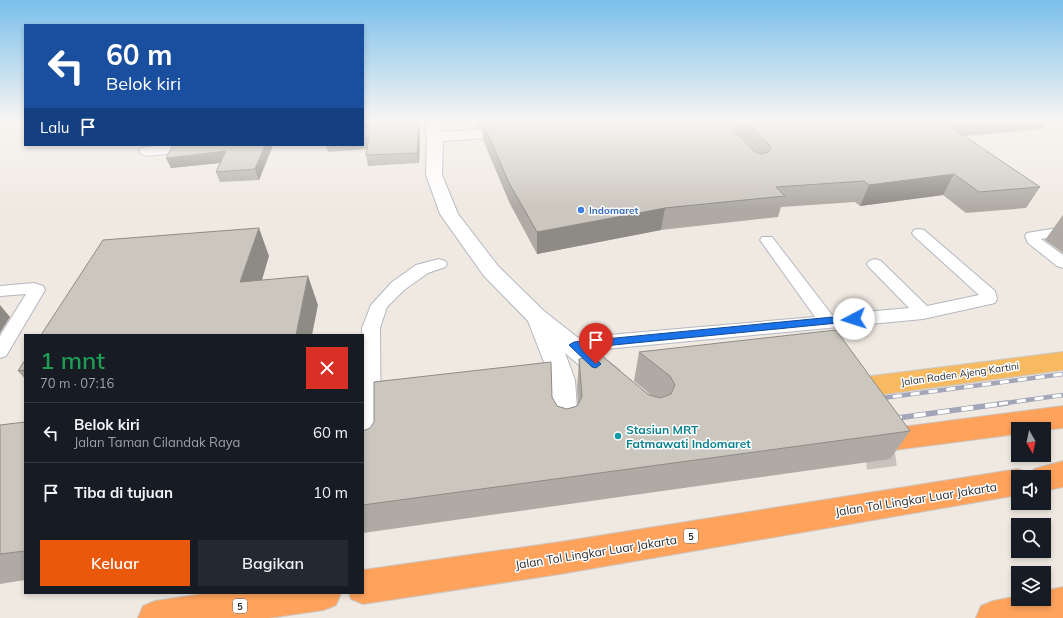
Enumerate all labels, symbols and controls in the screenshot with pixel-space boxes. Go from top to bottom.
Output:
text: 60 m [106,37,172,72]
icon: left [40,40,92,92]
text: Belok kiri [106,72,181,95]
icon: arrive [77,116,99,138]
text: Lalu [40,118,69,137]
place label: Indomaret [589,204,638,217]
marker: Indomaret [576,205,586,215]
position arrow [833,298,875,340]
pin [579,323,613,364]
icon: arrive [585,329,607,351]
text: 1 mnt [40,345,105,375]
button: close [306,347,348,389]
street label: Jalan Raden Ajeng Kartini [900,359,1020,389]
text: 70 m · 07:16 [40,375,114,391]
text: Belok kiri [74,415,140,434]
icon: left [40,422,62,444]
place label: Stasiun MRT Fatmawati Indomaret [626,422,751,451]
north arrow [1011,422,1051,462]
map controls [1011,422,1051,606]
text: 60 m [313,423,348,442]
marker: Stasiun MRT Fatmawati Indomaret [613,431,623,441]
text: Jalan Taman Cilandak Raya [74,434,240,450]
button: sound [1011,470,1051,510]
street label: Jalan Tol Lingkar Luar Jakarta [834,479,998,519]
icon: arrive [40,482,62,504]
text: Tiba di tujuan [74,483,173,502]
text: 10 m [313,483,348,502]
button: search [1011,518,1051,558]
road number: 5 [684,529,698,543]
street label: Jalan Tol Lingkar Luar Jakarta [514,532,678,572]
button: Keluar [40,540,190,586]
button: Bagikan [198,540,348,586]
button: layers [1011,566,1051,606]
road number: 5 [233,599,247,613]

